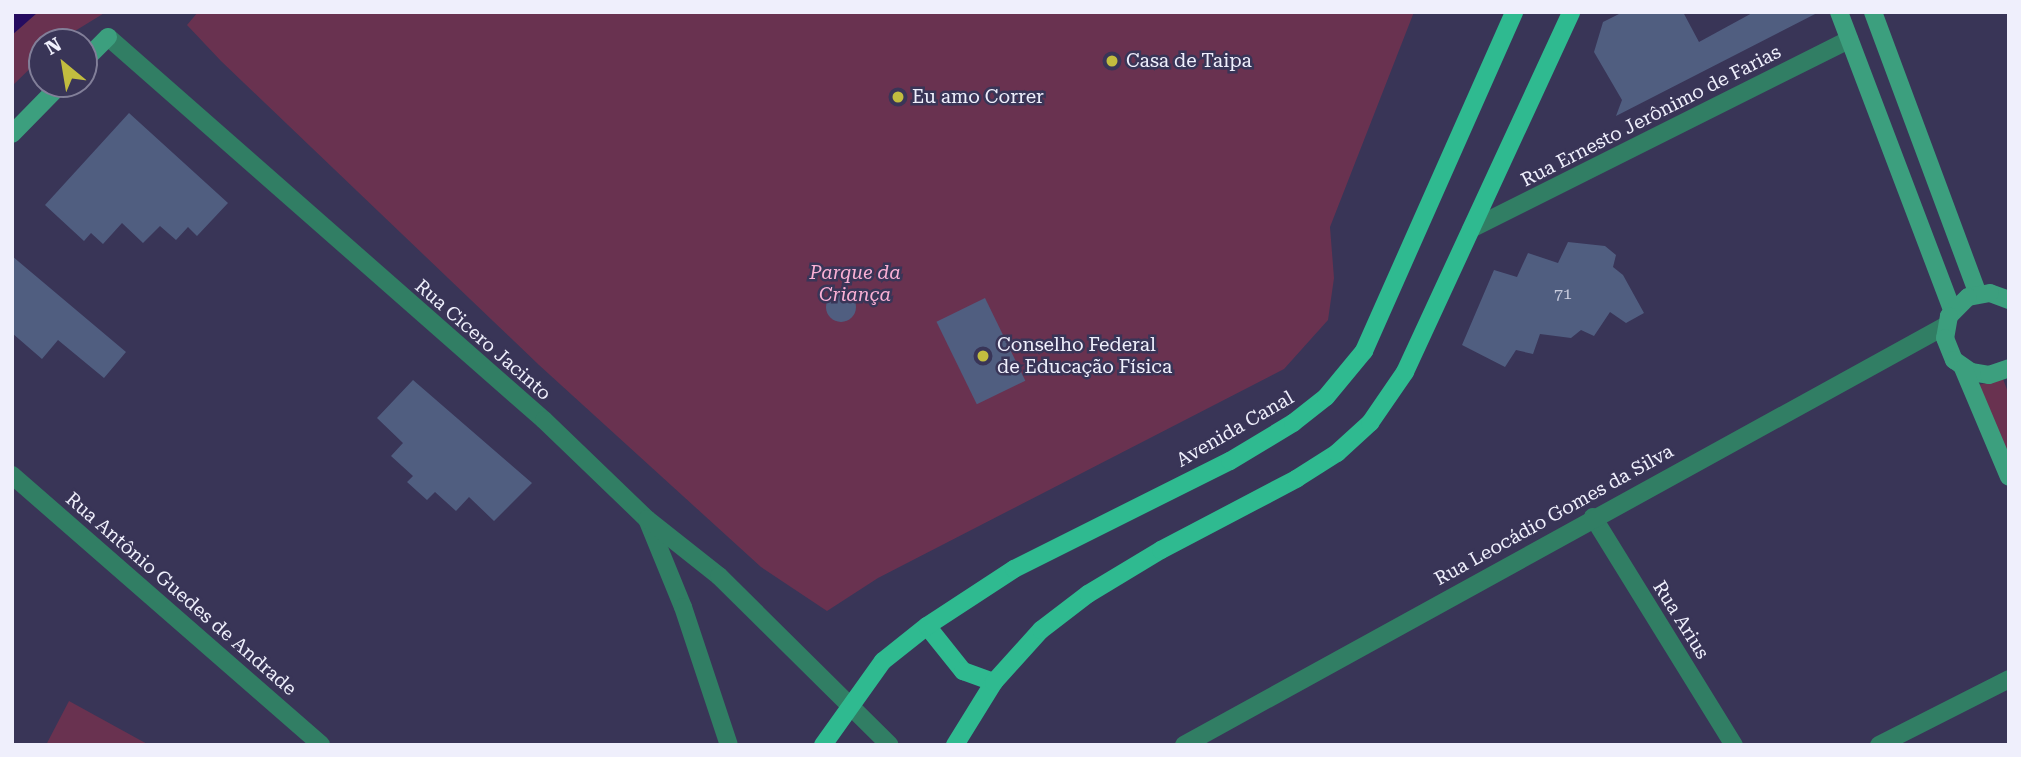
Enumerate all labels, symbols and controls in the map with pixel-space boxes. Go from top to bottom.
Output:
north arrow [28,28,98,98]
text: N [41,32,65,60]
street label: Rua Ernesto Jerônimo de Farias [1517,40,1785,192]
place label: Casa de Taipa [1126,50,1252,72]
marker: Casa de Taipa [1104,53,1120,69]
place label: Eu amo Correr [912,86,1044,108]
marker: Eu amo Correr [890,89,906,105]
park label: Parque da Criança [809,262,901,306]
street label: Rua Cicero Jacinto [410,275,556,405]
house number: 71 [1554,284,1572,304]
place label: Conselho Federal de Educação Física [997,334,1172,378]
marker: Conselho Federal de Educação Física [975,348,991,364]
street label: Avenida Canal [1172,386,1298,472]
street label: Rua Leocádio Gomes da Silva [1431,440,1677,590]
street label: Rua Antônio Guedes de Andrade [61,488,301,700]
street label: Rua Arius [1648,577,1714,663]

